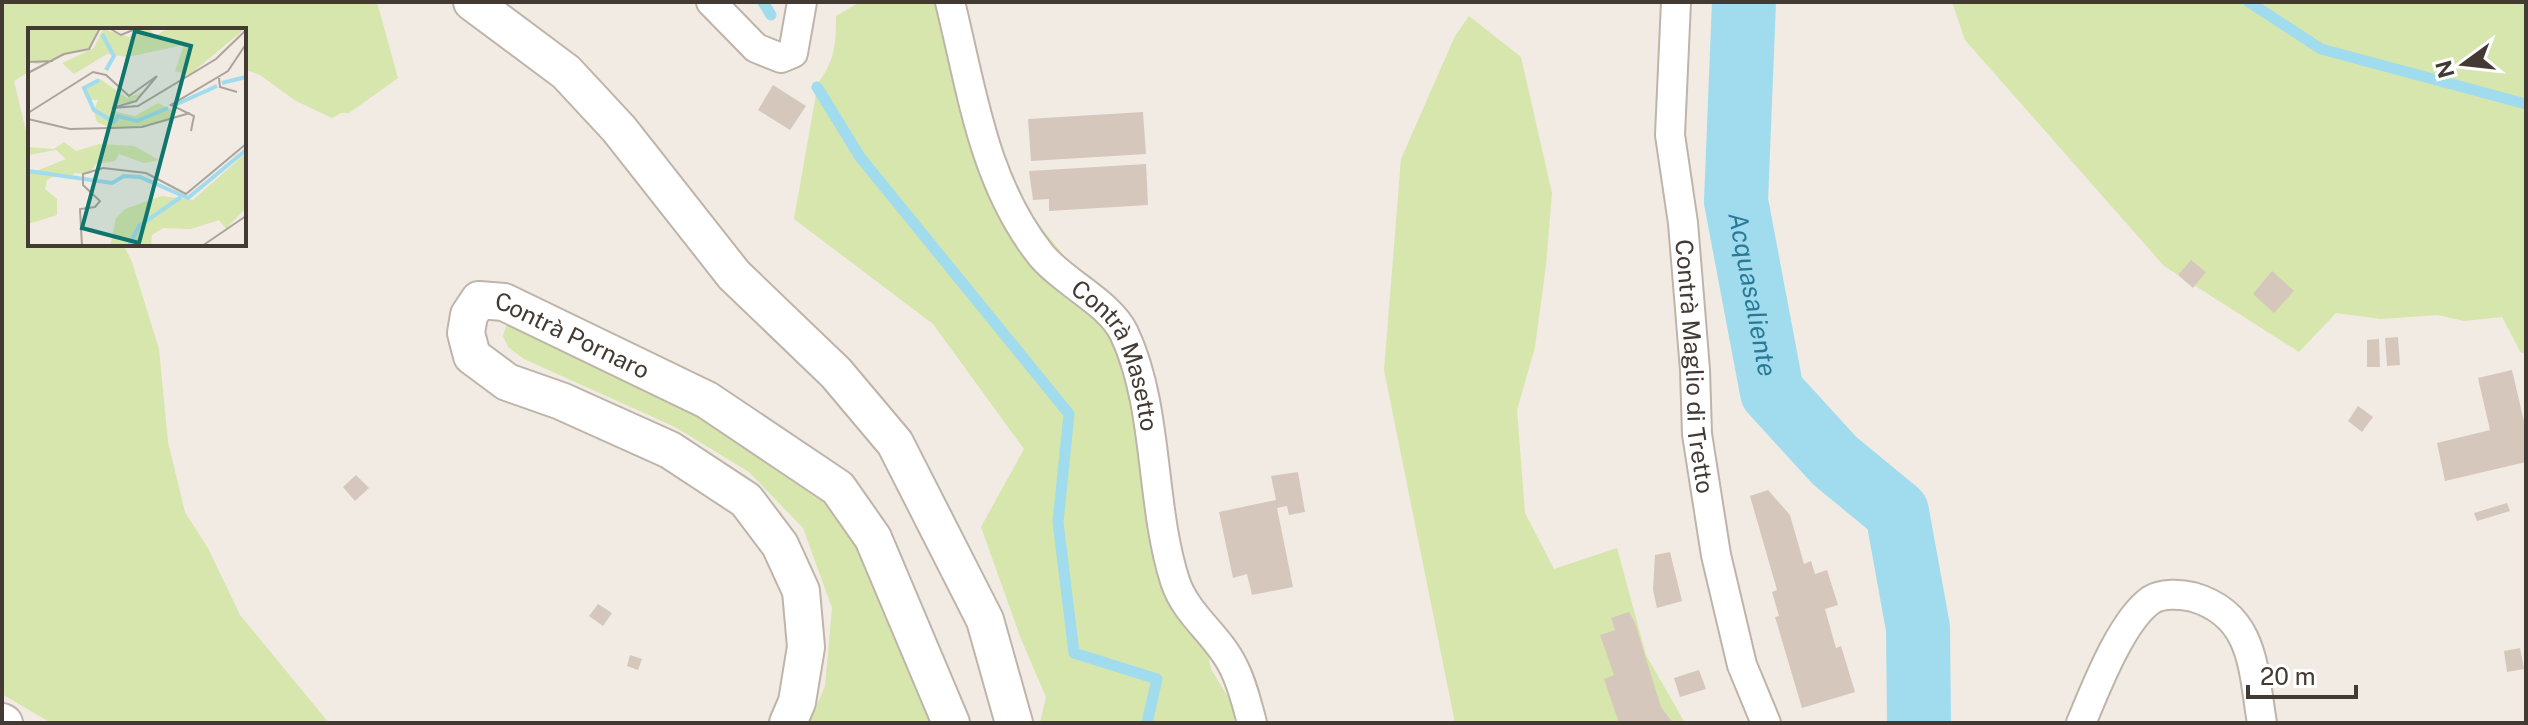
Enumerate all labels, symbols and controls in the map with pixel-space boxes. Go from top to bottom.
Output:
north arrow [2424,24,2504,104]
inset map [28,28,246,246]
text: N [2430,57,2459,81]
water label: Acquasaliente [1723,210,1784,379]
street label: Contrà Maglio di Tretto [1670,238,1720,495]
street label: Contrà Masetto [1066,274,1164,433]
street label: Contrà Pornaro [494,287,654,384]
scale bar [2248,649,2356,699]
text: 20 m [2260,662,2316,690]

